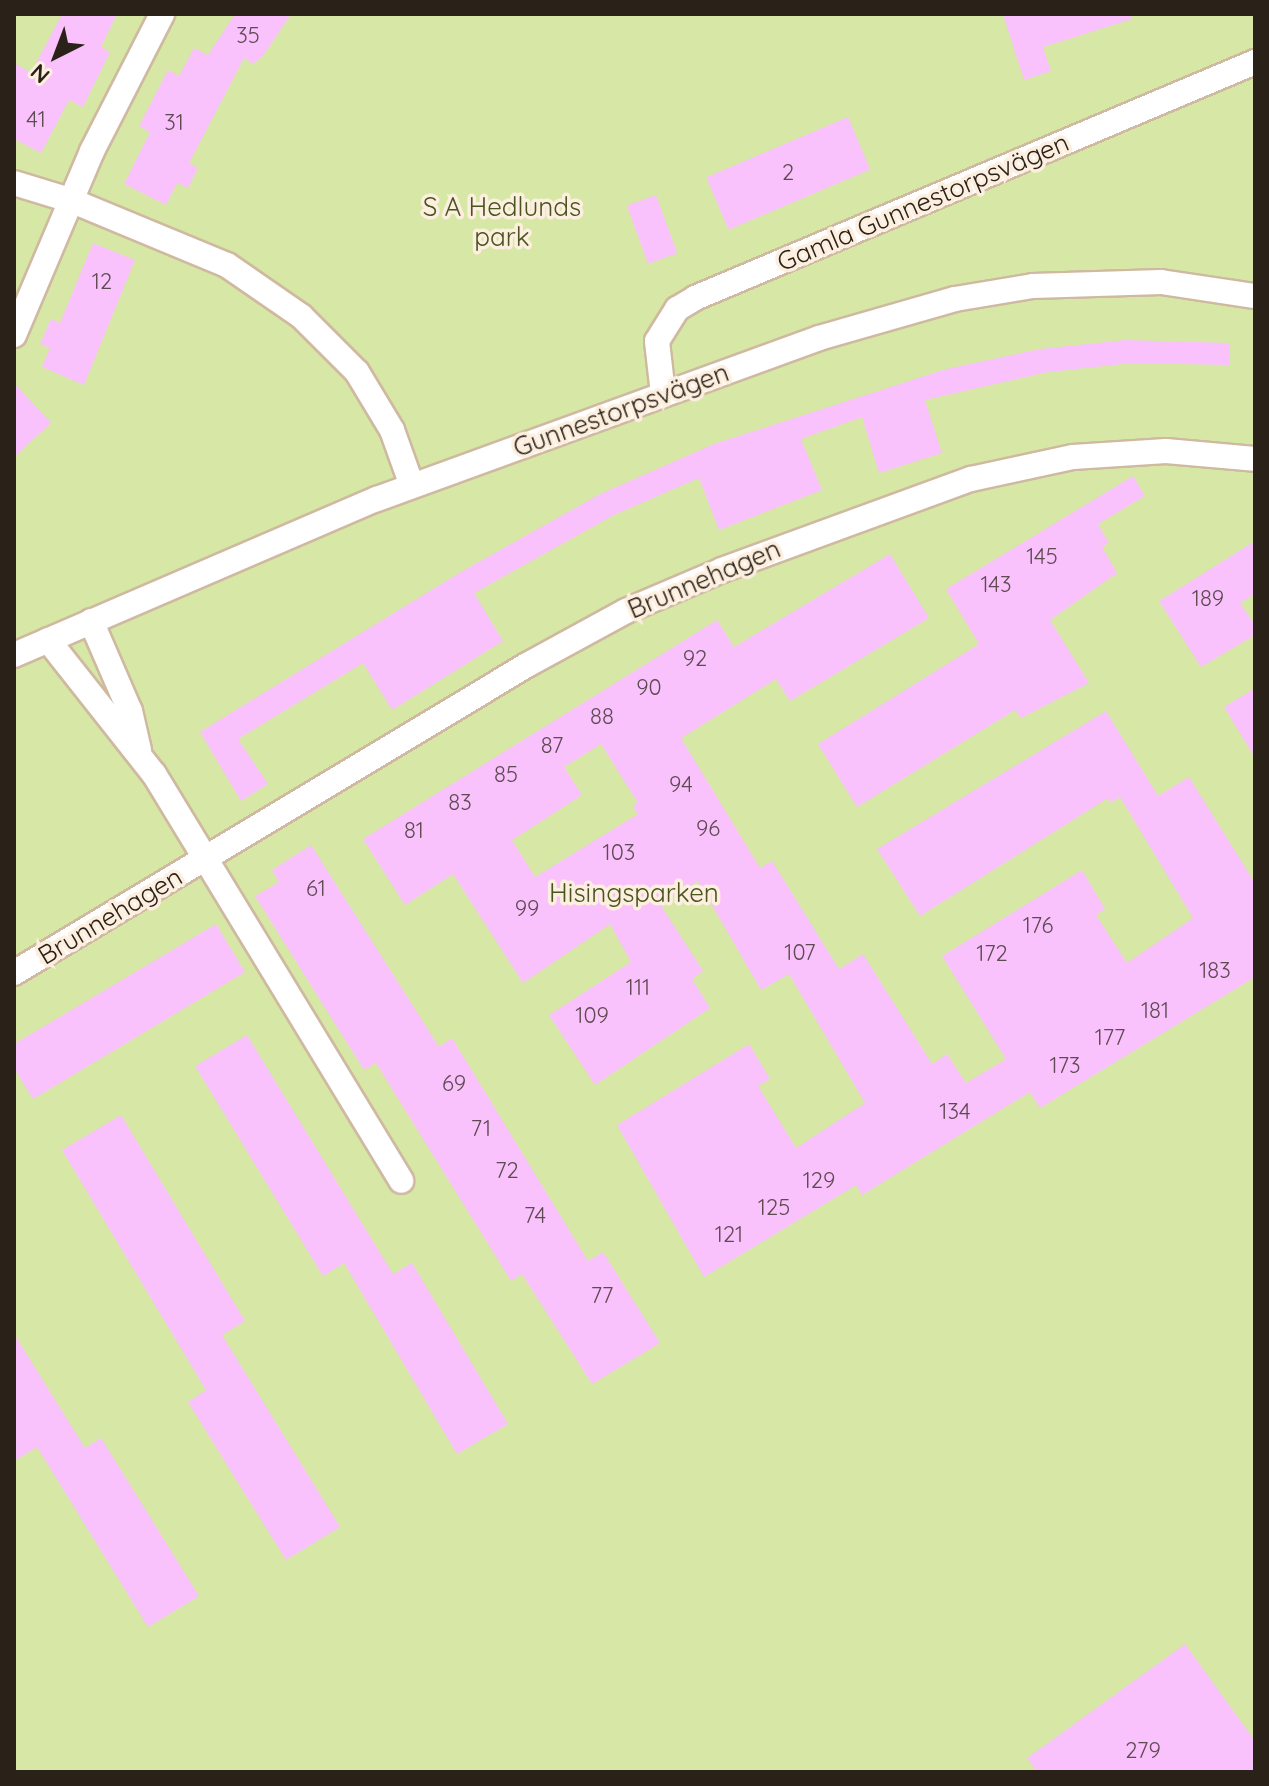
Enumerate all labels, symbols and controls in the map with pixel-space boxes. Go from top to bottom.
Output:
north arrow [16,16,96,96]
house number: 35 [236,23,260,49]
text: N [25,58,55,90]
house number: 41 [26,107,46,133]
house number: 31 [164,110,184,136]
street label: Gamla Gunnestorpsvägen [772,126,1074,278]
house number: 2 [782,160,794,186]
park label: S A Hedlunds park [423,191,581,252]
house number: 12 [92,269,112,295]
street label: Gunnestorpsvägen [509,357,733,463]
street label: Brunnehagen [623,533,785,625]
house number: 145 [1026,544,1058,570]
house number: 143 [981,572,1011,598]
house number: 189 [1192,586,1224,612]
house number: 92 [683,646,707,672]
house number: 90 [636,675,662,701]
house number: 88 [590,704,614,730]
house number: 87 [541,733,563,759]
house number: 85 [494,762,518,788]
house number: 94 [669,772,693,798]
house number: 83 [448,790,472,816]
house number: 96 [696,816,720,842]
house number: 81 [404,818,424,844]
house number: 103 [603,840,635,866]
street label: Brunnehagen [32,861,188,971]
house number: 61 [306,876,326,902]
park label: Hisingsparken [549,877,719,909]
house number: 99 [515,896,539,922]
house number: 176 [1023,913,1053,939]
house number: 107 [784,940,816,966]
house number: 172 [976,941,1008,967]
house number: 183 [1199,958,1231,984]
house number: 111 [626,975,650,1001]
house number: 181 [1141,998,1169,1024]
house number: 109 [575,1003,609,1029]
house number: 177 [1095,1025,1125,1051]
house number: 173 [1050,1053,1080,1079]
house number: 69 [442,1071,466,1097]
house number: 134 [939,1099,971,1125]
house number: 71 [471,1116,491,1142]
house number: 72 [495,1158,519,1184]
house number: 129 [803,1168,835,1194]
house number: 125 [758,1195,790,1221]
house number: 74 [524,1203,546,1229]
house number: 121 [715,1222,743,1248]
house number: 77 [591,1283,613,1309]
house number: 279 [1125,1738,1161,1764]

